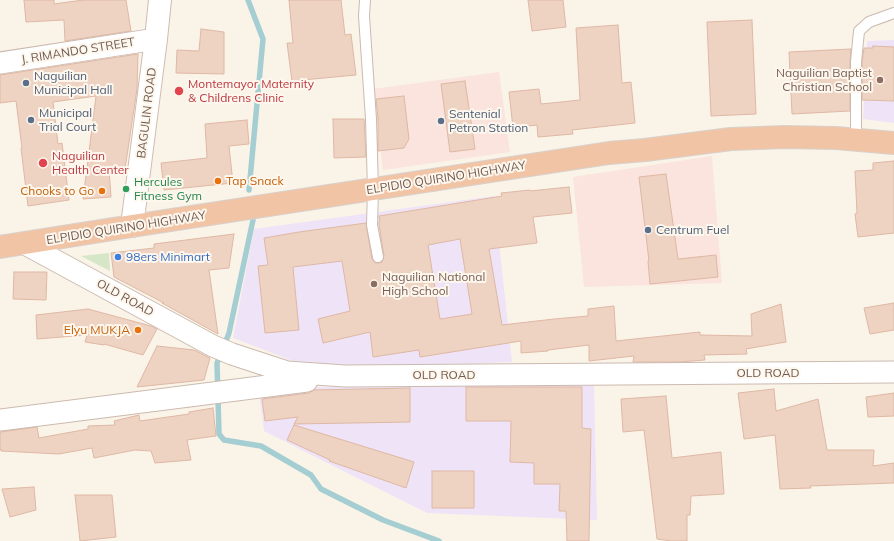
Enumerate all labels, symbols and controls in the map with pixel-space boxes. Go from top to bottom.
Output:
street label: J. RIMANDO STREET [20,35,136,67]
place label: Naguilian Baptist Christian School [776,66,872,94]
street label: BAGULIN ROAD [134,67,160,159]
place label: Naguilian Municipal Hall [34,69,112,97]
marker: Naguilian Baptist Christian School [875,75,885,85]
place label: Montemayor Maternity & Childrens Clinic [188,77,314,105]
marker: Naguilian Municipal Hall [21,78,31,88]
marker: Montemayor Maternity & Childrens Clinic [173,85,185,97]
place label: Municipal Trial Court [39,106,96,134]
place label: Sentenial Petron Station [449,107,528,135]
marker: Municipal Trial Court [26,115,36,125]
marker: Sentenial Petron Station [436,116,446,126]
place label: Naguilian Health Center [52,149,129,177]
marker: Naguilian Health Center [37,157,49,169]
street label: ELPIDIO QUIRINO HIGHWAY [365,158,527,198]
place label: Tap Snack [226,174,284,188]
place label: Hercules Fitness Gym [134,175,202,203]
marker: Tap Snack [213,176,223,186]
place label: Chooks to Go [20,184,94,198]
marker: Hercules Fitness Gym [121,184,131,194]
marker: Chooks to Go [97,186,107,196]
street label: ELPIDIO QUIRINO HIGHWAY [45,208,207,248]
place label: Centrum Fuel [656,223,729,237]
marker: Centrum Fuel [643,225,653,235]
place label: 98ers Minimart [126,250,210,264]
marker: 98ers Minimart [113,252,123,262]
place label: Naguilian National High School [382,270,485,298]
street label: OLD ROAD [94,276,156,320]
marker: Naguilian National High School [369,279,379,289]
place label: Elyu MUKJA [64,323,130,337]
marker: Elyu MUKJA [133,325,143,335]
street label: OLD ROAD [736,366,800,380]
street label: OLD ROAD [412,368,476,382]

